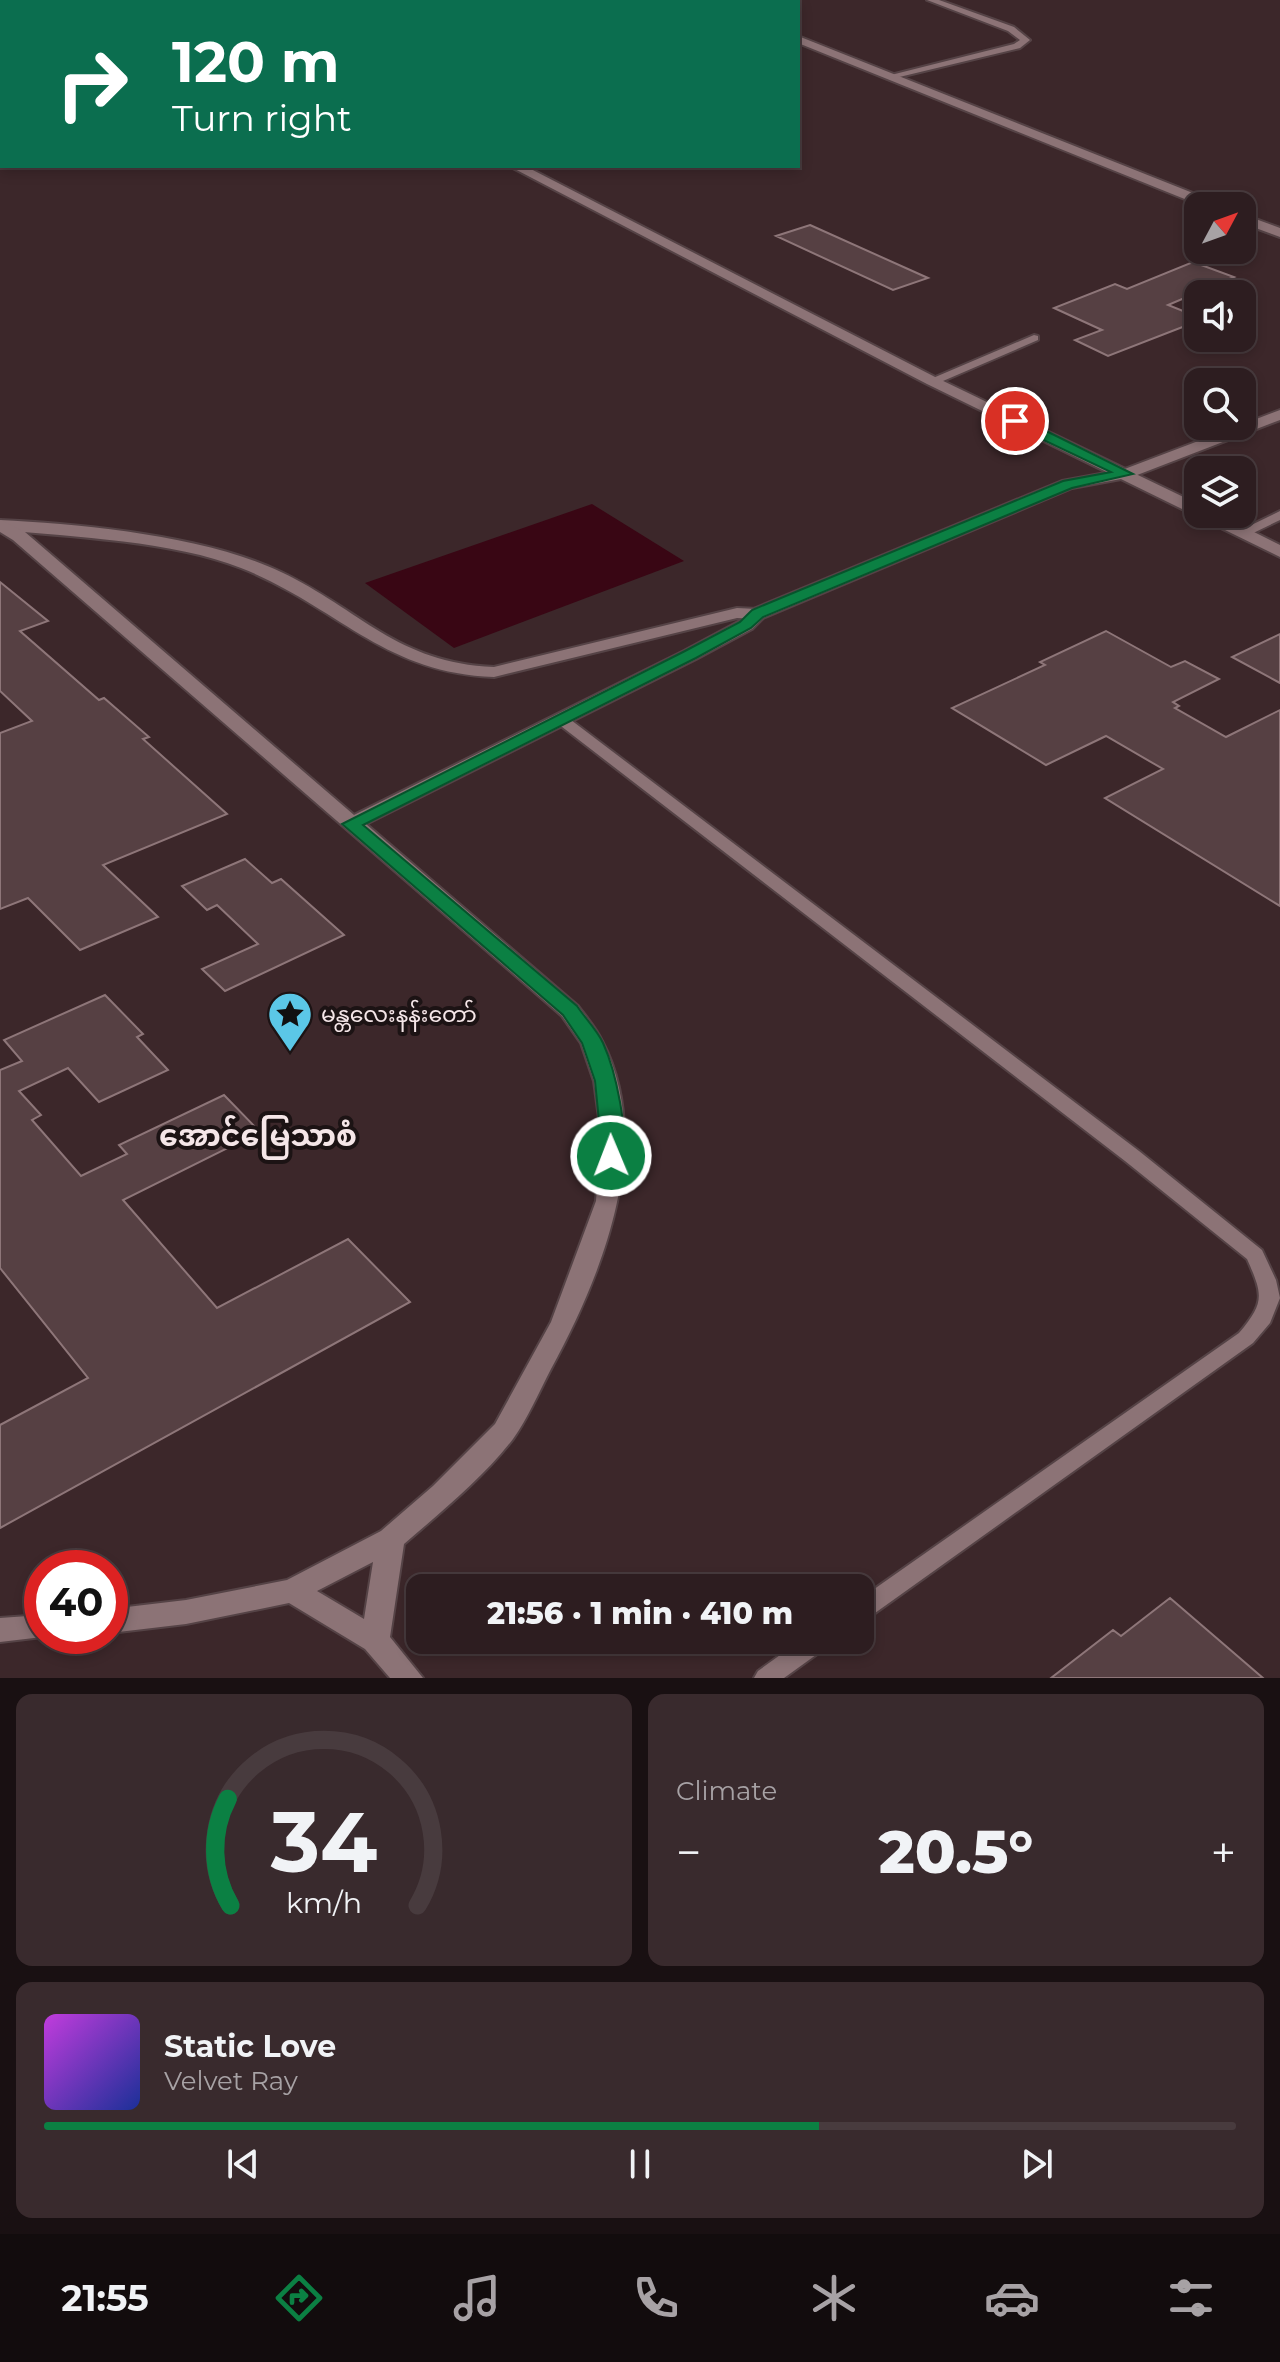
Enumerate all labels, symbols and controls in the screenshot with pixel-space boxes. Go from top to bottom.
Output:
text: 120 m [172,28,340,96]
icon: right [40,32,144,136]
text: Turn right [172,96,352,140]
north arrow [1184,192,1256,264]
map controls [1184,192,1256,528]
button: sound [1184,280,1256,352]
button: search [1184,368,1256,440]
pin [981,387,1049,455]
icon: arrive [993,399,1037,443]
button: layers [1184,456,1256,528]
place icon: မန္တလေးနန်းတော် [266,990,314,1053]
place label: မန္တလေးနန်းတော် [321,999,477,1032]
position arrow [569,1114,653,1198]
district label: အောင်မြေသာစံ [159,1115,357,1160]
speed limit sign: 40 [24,1550,128,1654]
text: 21:56 · 1 min · 410 m [487,1595,793,1632]
text: Climate [676,1775,777,1807]
text: 34 [270,1791,377,1893]
text: 20.5° [879,1815,1033,1888]
text: − [676,1825,701,1879]
text: + [1211,1825,1236,1879]
text: km/h [286,1885,362,1920]
text: Static Love [164,2028,336,2065]
text: Velvet Ray [164,2065,298,2097]
icon: previous [221,2142,265,2186]
icon: pause [618,2142,662,2186]
icon: next [1015,2142,1059,2186]
icon: directions [271,2270,327,2326]
icon: music [449,2270,505,2326]
icon: phone [628,2270,684,2326]
icon: climate [806,2270,862,2326]
icon: car [984,2270,1040,2326]
icon: filters [1163,2270,1219,2326]
text: 21:55 [61,2276,149,2320]

